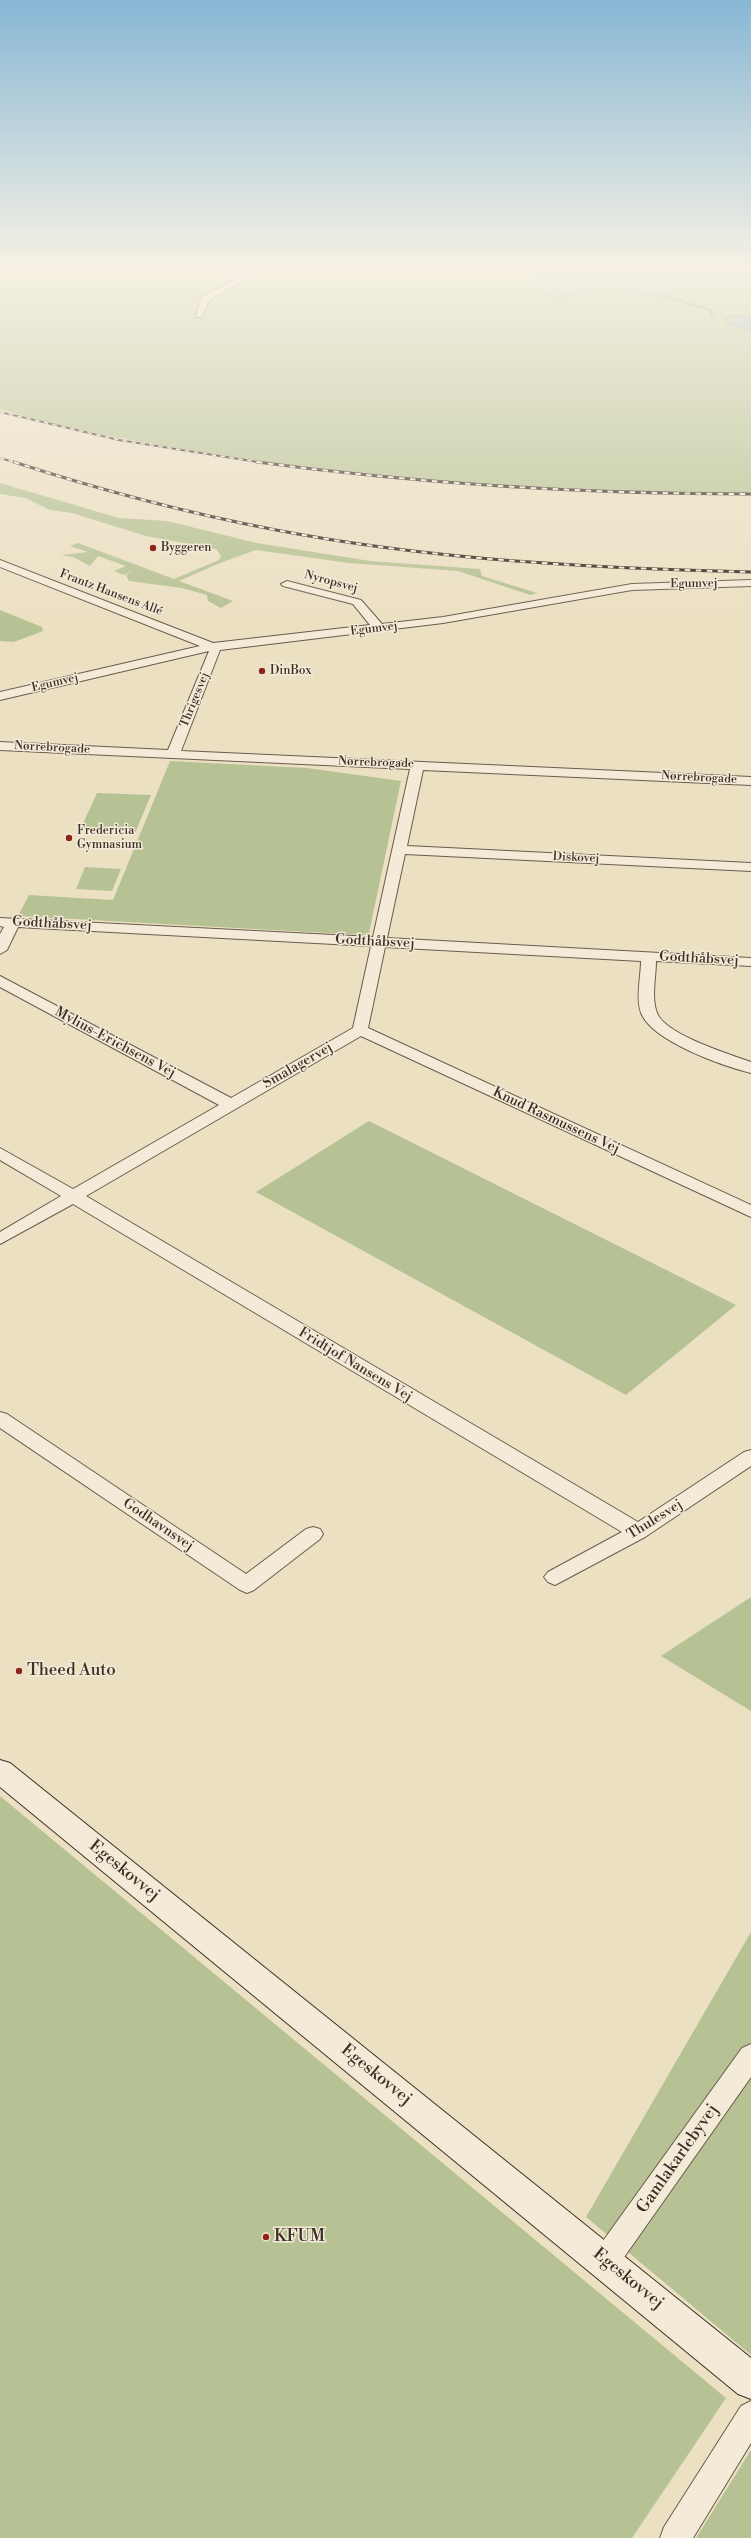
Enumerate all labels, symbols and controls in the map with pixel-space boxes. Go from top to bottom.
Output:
place label: Byggeren [161,541,211,555]
marker: Byggeren [148,543,158,553]
street label: Frantz Hansens Allé [58,567,164,619]
street label: Nyropsvej [303,568,359,596]
street label: Egumvej [670,576,718,592]
street label: Egumvej [350,619,398,639]
place label: DinBox [270,664,311,678]
marker: DinBox [257,666,267,676]
street label: Thrigesvej [177,670,213,730]
street label: Egumvej [30,671,80,695]
street label: Nørrebrogade [14,739,90,757]
street label: Nørrebrogade [338,754,414,772]
street label: Nørrebrogade [661,769,737,787]
place label: Fredericia Gymnasium [77,824,142,852]
marker: Fredericia Gymnasium [64,833,74,843]
street label: Diskovej [552,850,600,866]
street label: Godthåbsvej [12,914,92,934]
street label: Godthåbsvej [335,932,415,952]
street label: Godthåbsvej [659,949,739,969]
street label: Mylius-Erichsens Vej [52,1004,178,1082]
street label: Smalagervej [260,1039,336,1093]
street label: Knud Rasmussens Vej [490,1084,622,1158]
street label: Fridtjof Nansens Vej [295,1324,415,1406]
street label: Godhavnsvej [119,1495,197,1555]
street label: Thulesvej [624,1496,686,1544]
place label: Theed Auto [27,1661,116,1681]
marker: Theed Auto [14,1666,24,1676]
street label: Egeskovvej [85,1836,163,1906]
street label: Egeskovvej [337,2040,415,2110]
street label: Gamlakarlebyvej [633,2101,723,2217]
place label: KFUM [274,2227,325,2247]
marker: KFUM [261,2232,271,2242]
street label: Egeskovvej [589,2244,667,2314]

